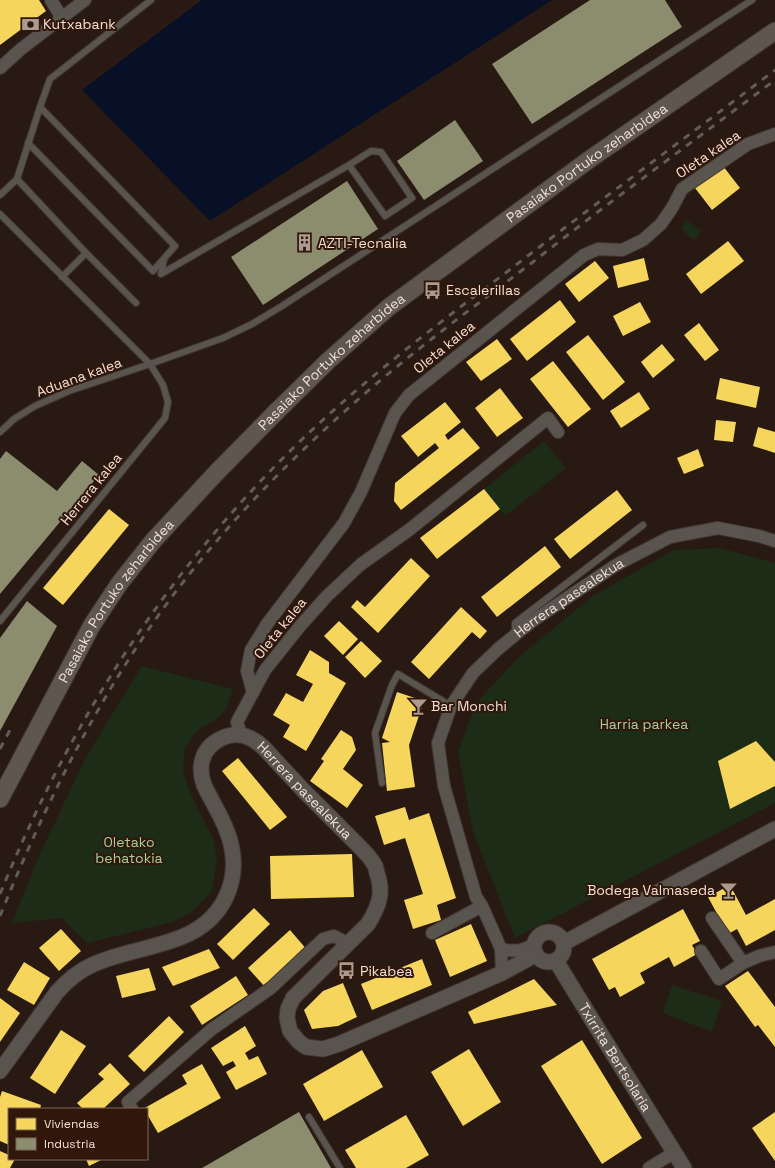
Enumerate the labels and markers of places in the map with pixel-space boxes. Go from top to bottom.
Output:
bank icon: Kutxabank [20,14,40,34]
place label: Kutxabank [43,15,116,33]
building icon: AZTI-Tecnalia [295,233,315,253]
place label: AZTI-Tecnalia [318,234,407,252]
bus stop icon: Escalerillas [423,280,443,300]
place label: Escalerillas [446,281,520,299]
bar icon: Bar Monchi [408,696,428,716]
place label: Bar Monchi [431,697,507,715]
bar icon: Bodega Valmaseda [718,880,738,900]
place label: Bodega Valmaseda [587,881,715,899]
bus stop icon: Pikabea [337,961,357,981]
place label: Pikabea [360,962,413,980]

